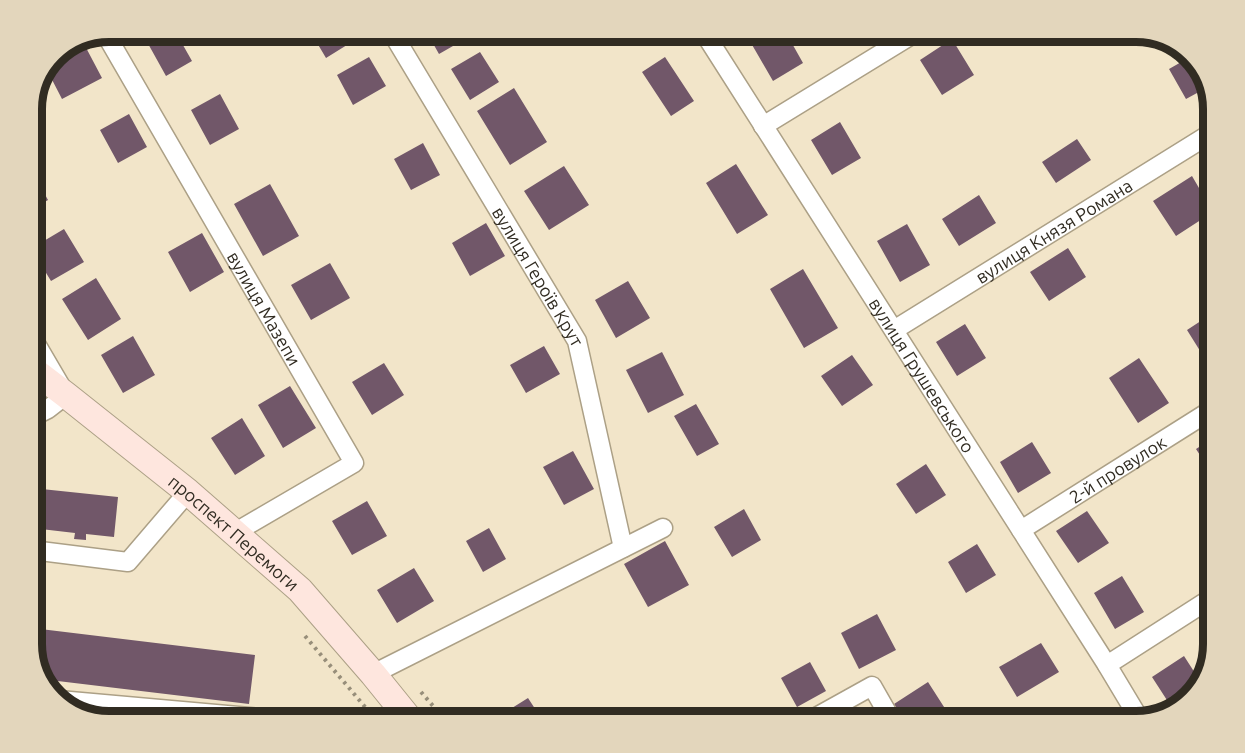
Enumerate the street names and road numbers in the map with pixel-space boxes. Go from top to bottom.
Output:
street label: вулиця Князя Романа [972,175,1136,287]
street label: вулиця Героїв Крут [489,203,588,350]
street label: вулиця Мазепи [224,248,305,369]
street label: вулиця Грушевського [865,294,979,456]
street label: 2-й провулок [1065,431,1169,507]
street label: проспект Перемоги [165,471,303,595]

